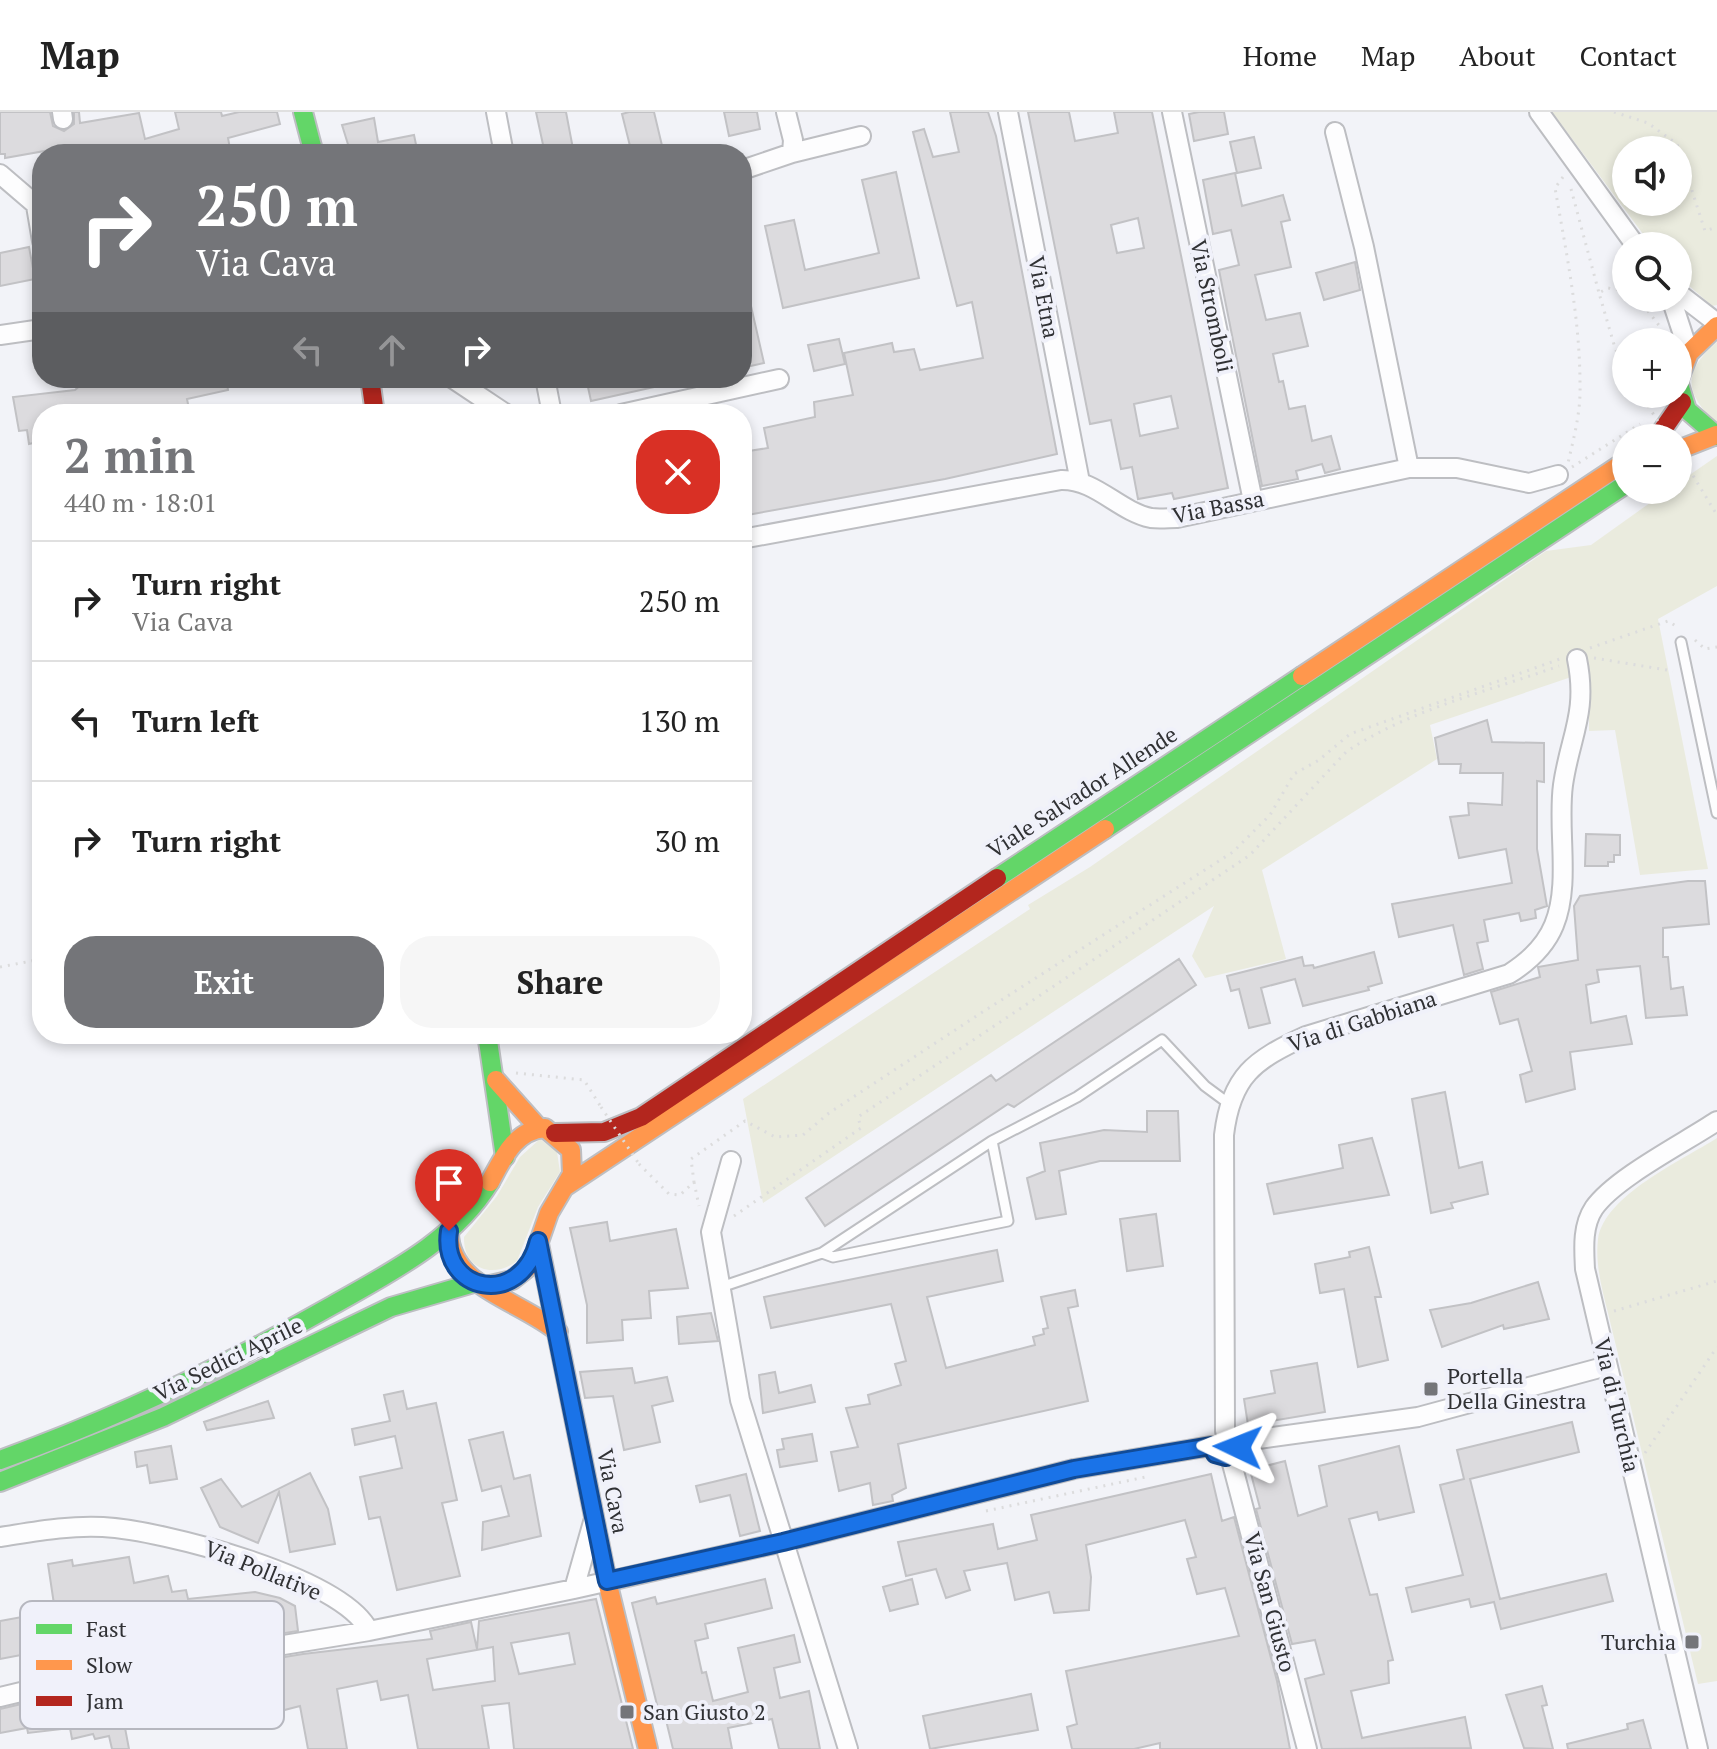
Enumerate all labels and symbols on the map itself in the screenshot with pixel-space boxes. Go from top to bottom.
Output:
street label: Via Stromboli [1184,237,1241,375]
street label: Via Etna [1022,253,1067,341]
street label: Via Bassa [1170,483,1266,530]
street label: Viale Salvador Allende [981,719,1182,864]
street label: Via di Gabbiana [1284,983,1440,1058]
pin [415,1149,483,1231]
street label: Via Sedici Aprile [149,1310,307,1407]
street label: Via di Turchia [1588,1335,1647,1475]
place label: Portella Della Ginestra [1447,1361,1586,1415]
marker: Portella Della Ginestra [1422,1380,1440,1398]
position arrow [1196,1405,1280,1489]
street label: Via Cava [591,1446,636,1536]
street label: Via San Giusto [1238,1529,1303,1675]
street label: Via Pollative [200,1533,326,1606]
legend [20,1601,284,1729]
text: Fast [86,1614,127,1643]
place label: Turchia [1601,1627,1676,1656]
marker: Turchia [1683,1633,1701,1651]
text: Slow [86,1650,133,1679]
text: Jam [86,1686,124,1715]
place label: San Giusto 2 [643,1697,766,1726]
marker: San Giusto 2 [618,1703,636,1721]

